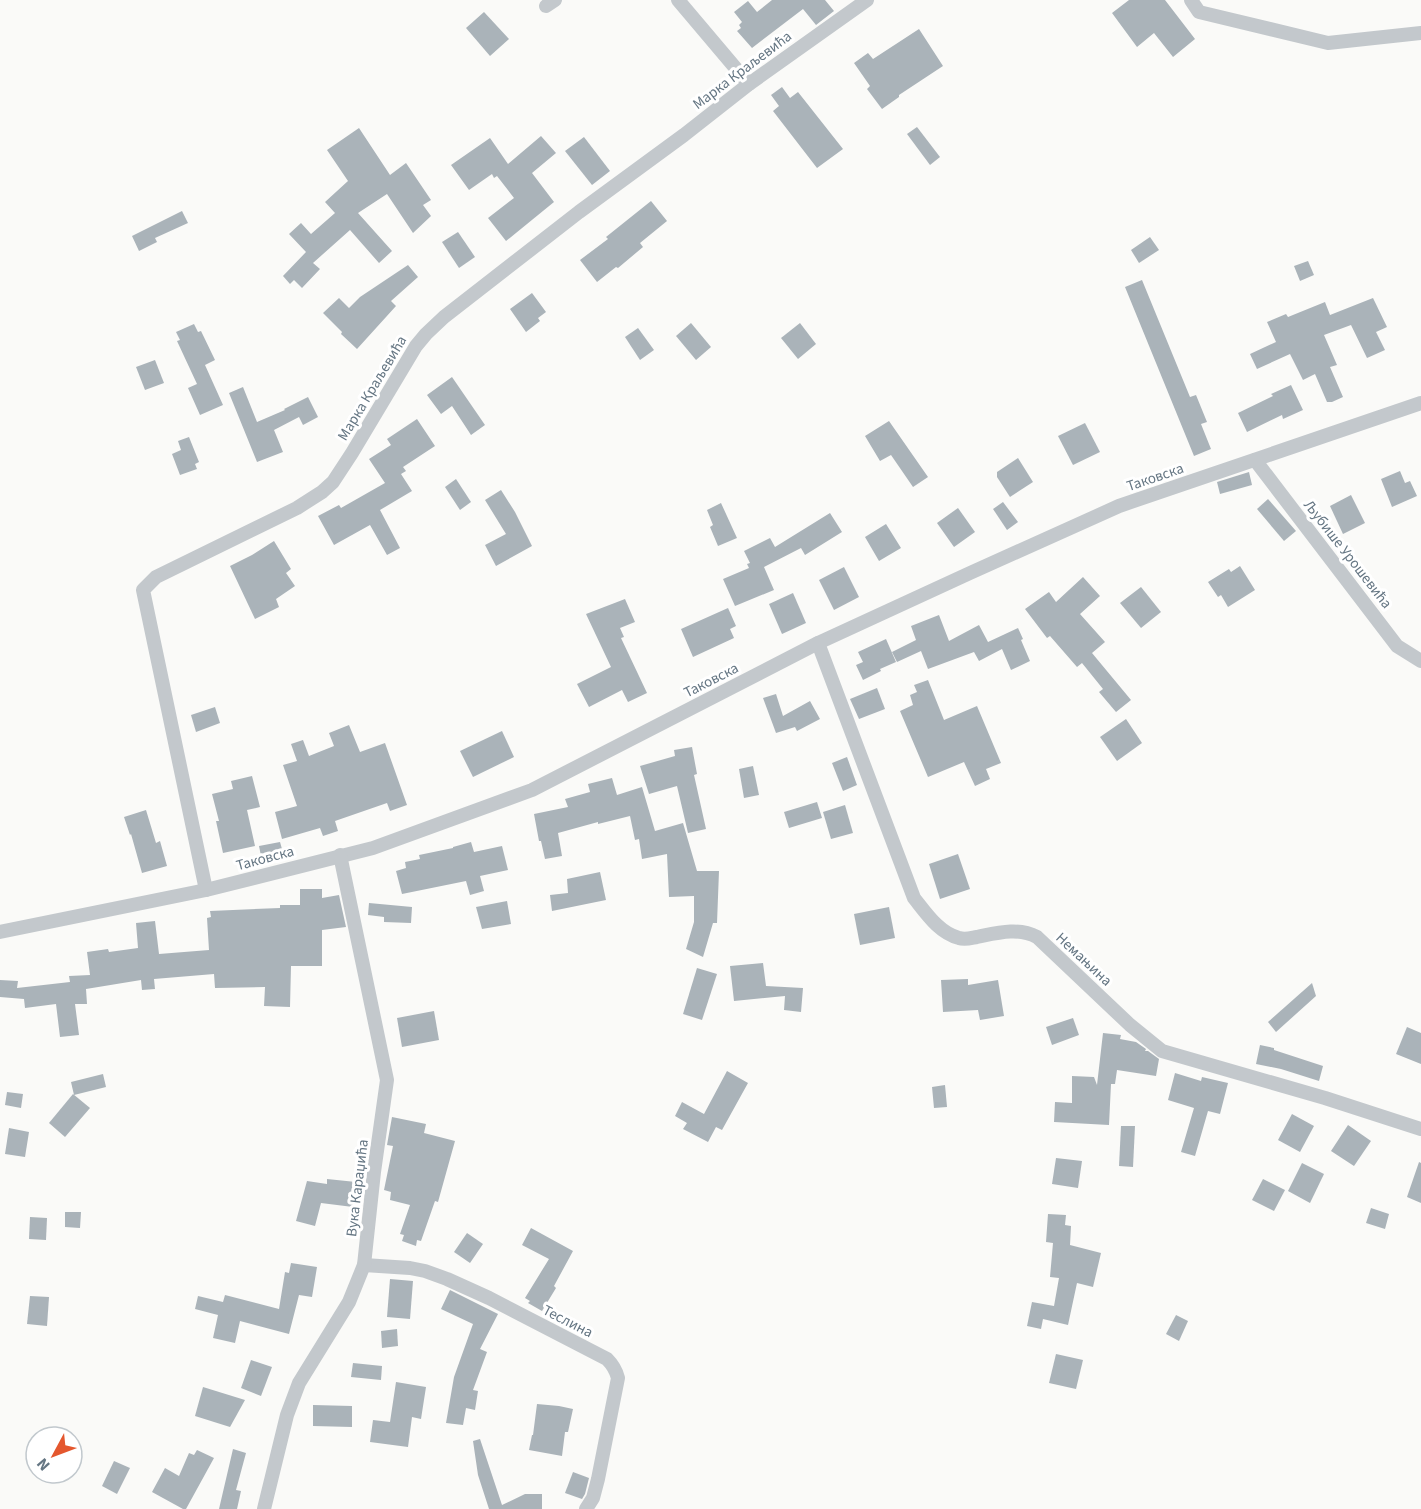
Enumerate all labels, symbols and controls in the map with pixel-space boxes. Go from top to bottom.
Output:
street label: Марка Краљевића [688,26,796,115]
street label: Марка Краљевића [333,332,412,445]
street label: Таковска [1124,458,1187,497]
street label: Љубише Урошевића [1298,496,1397,613]
street label: Таковска [680,658,742,703]
street label: Таковска [234,841,296,876]
street label: Немањина [1051,928,1116,991]
street label: Вука Караџића [341,1138,374,1238]
street label: Теслина [539,1300,597,1343]
north arrow [24,1425,84,1485]
text: N [32,1453,55,1475]

